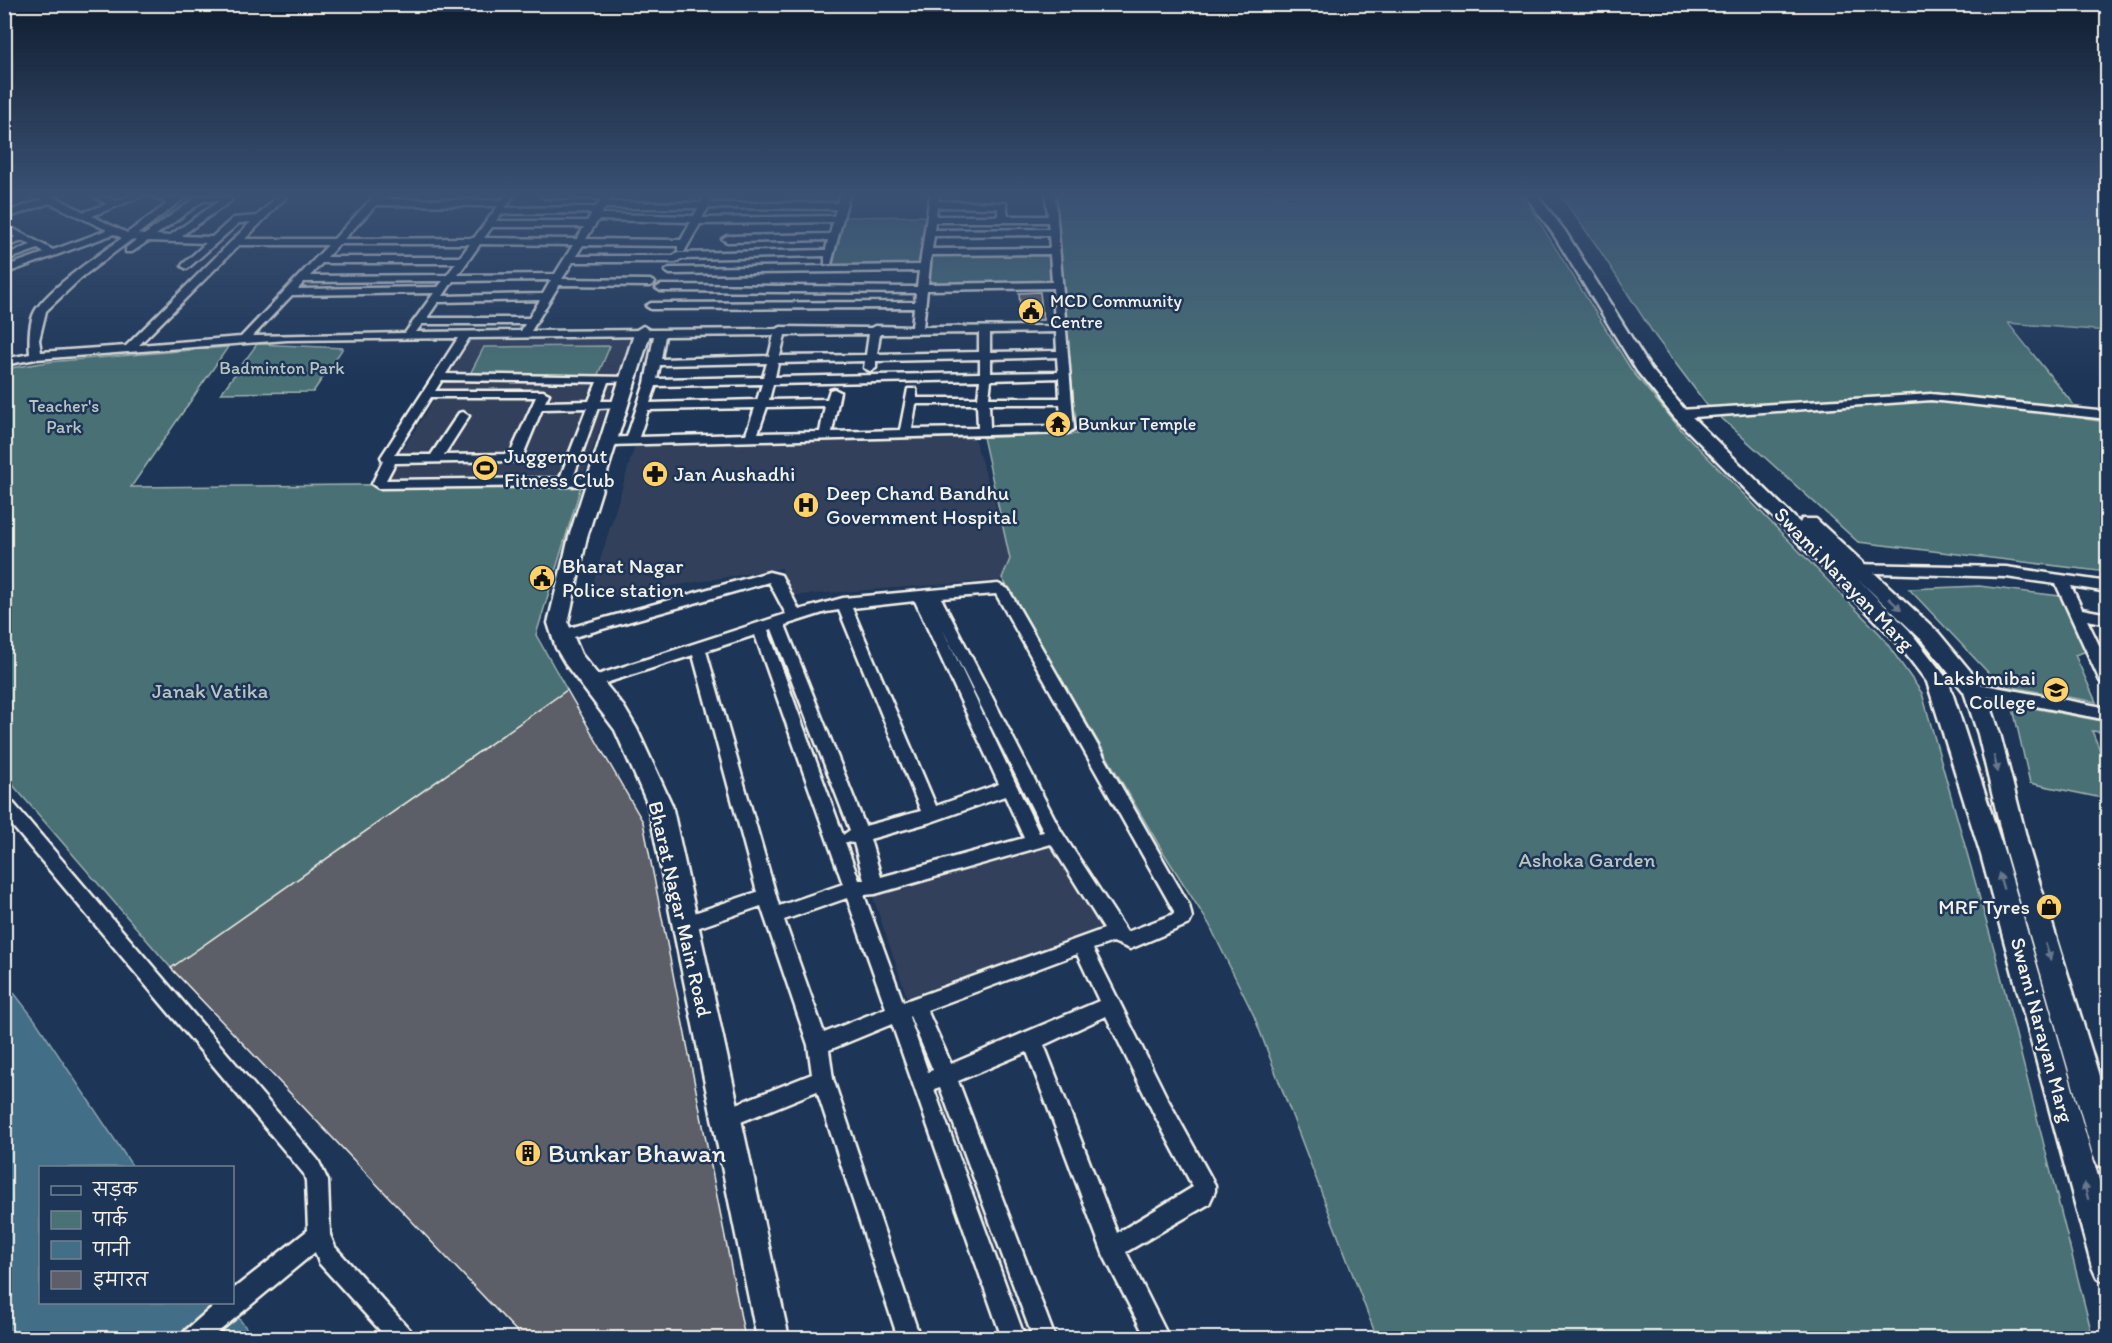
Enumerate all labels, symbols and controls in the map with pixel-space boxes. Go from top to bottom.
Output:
place label: MCD Community Centre [1050,290,1182,333]
public building icon: MCD Community Centre [1016,296,1046,326]
park label: Badminton Park [219,357,345,379]
park label: Teacher's Park [29,395,99,438]
temple icon: Bunkur Temple [1043,409,1073,439]
place label: Bunkur Temple [1078,413,1196,435]
place label: Juggernout Fitness Club [504,443,615,492]
sports icon: Juggernout Fitness Club [470,453,500,483]
pharmacy icon: Jan Aushadhi [640,459,670,489]
place label: Jan Aushadhi [674,461,795,486]
place label: Deep Chand Bandhu Government Hospital [826,480,1018,529]
hospital icon: Deep Chand Bandhu Government Hospital [791,490,821,520]
street label: Swami Narayan Marg [1769,501,1920,656]
place label: Bharat Nagar Police station [562,553,684,602]
public building icon: Bharat Nagar Police station [527,563,557,593]
one-way arrow [1888,597,1903,611]
place label: Lakshmibai College [1933,665,2036,714]
school or university icon: Lakshmibai College [2041,675,2071,705]
park label: Janak Vatika [152,678,268,703]
one-way arrow [1992,755,2002,773]
street label: Bharat Nagar Main Road [643,798,718,1020]
park label: Ashoka Garden [1518,847,1656,872]
one-way arrow [1995,872,2005,890]
shop icon: MRF Tyres [2034,892,2064,922]
place label: MRF Tyres [1938,894,2030,919]
street label: Swami Narayan Marg [2006,935,2079,1125]
one-way arrow [2044,943,2053,961]
place label: Bunkar Bhawan [548,1137,727,1169]
building icon: Bunkar Bhawan [513,1138,543,1168]
legend [39,1166,234,1304]
text: सड़क [92,1179,138,1201]
one-way arrow [2081,1182,2091,1200]
text: पार्क [92,1206,128,1231]
text: पानी [92,1236,131,1261]
text: इमारत [93,1269,149,1291]

